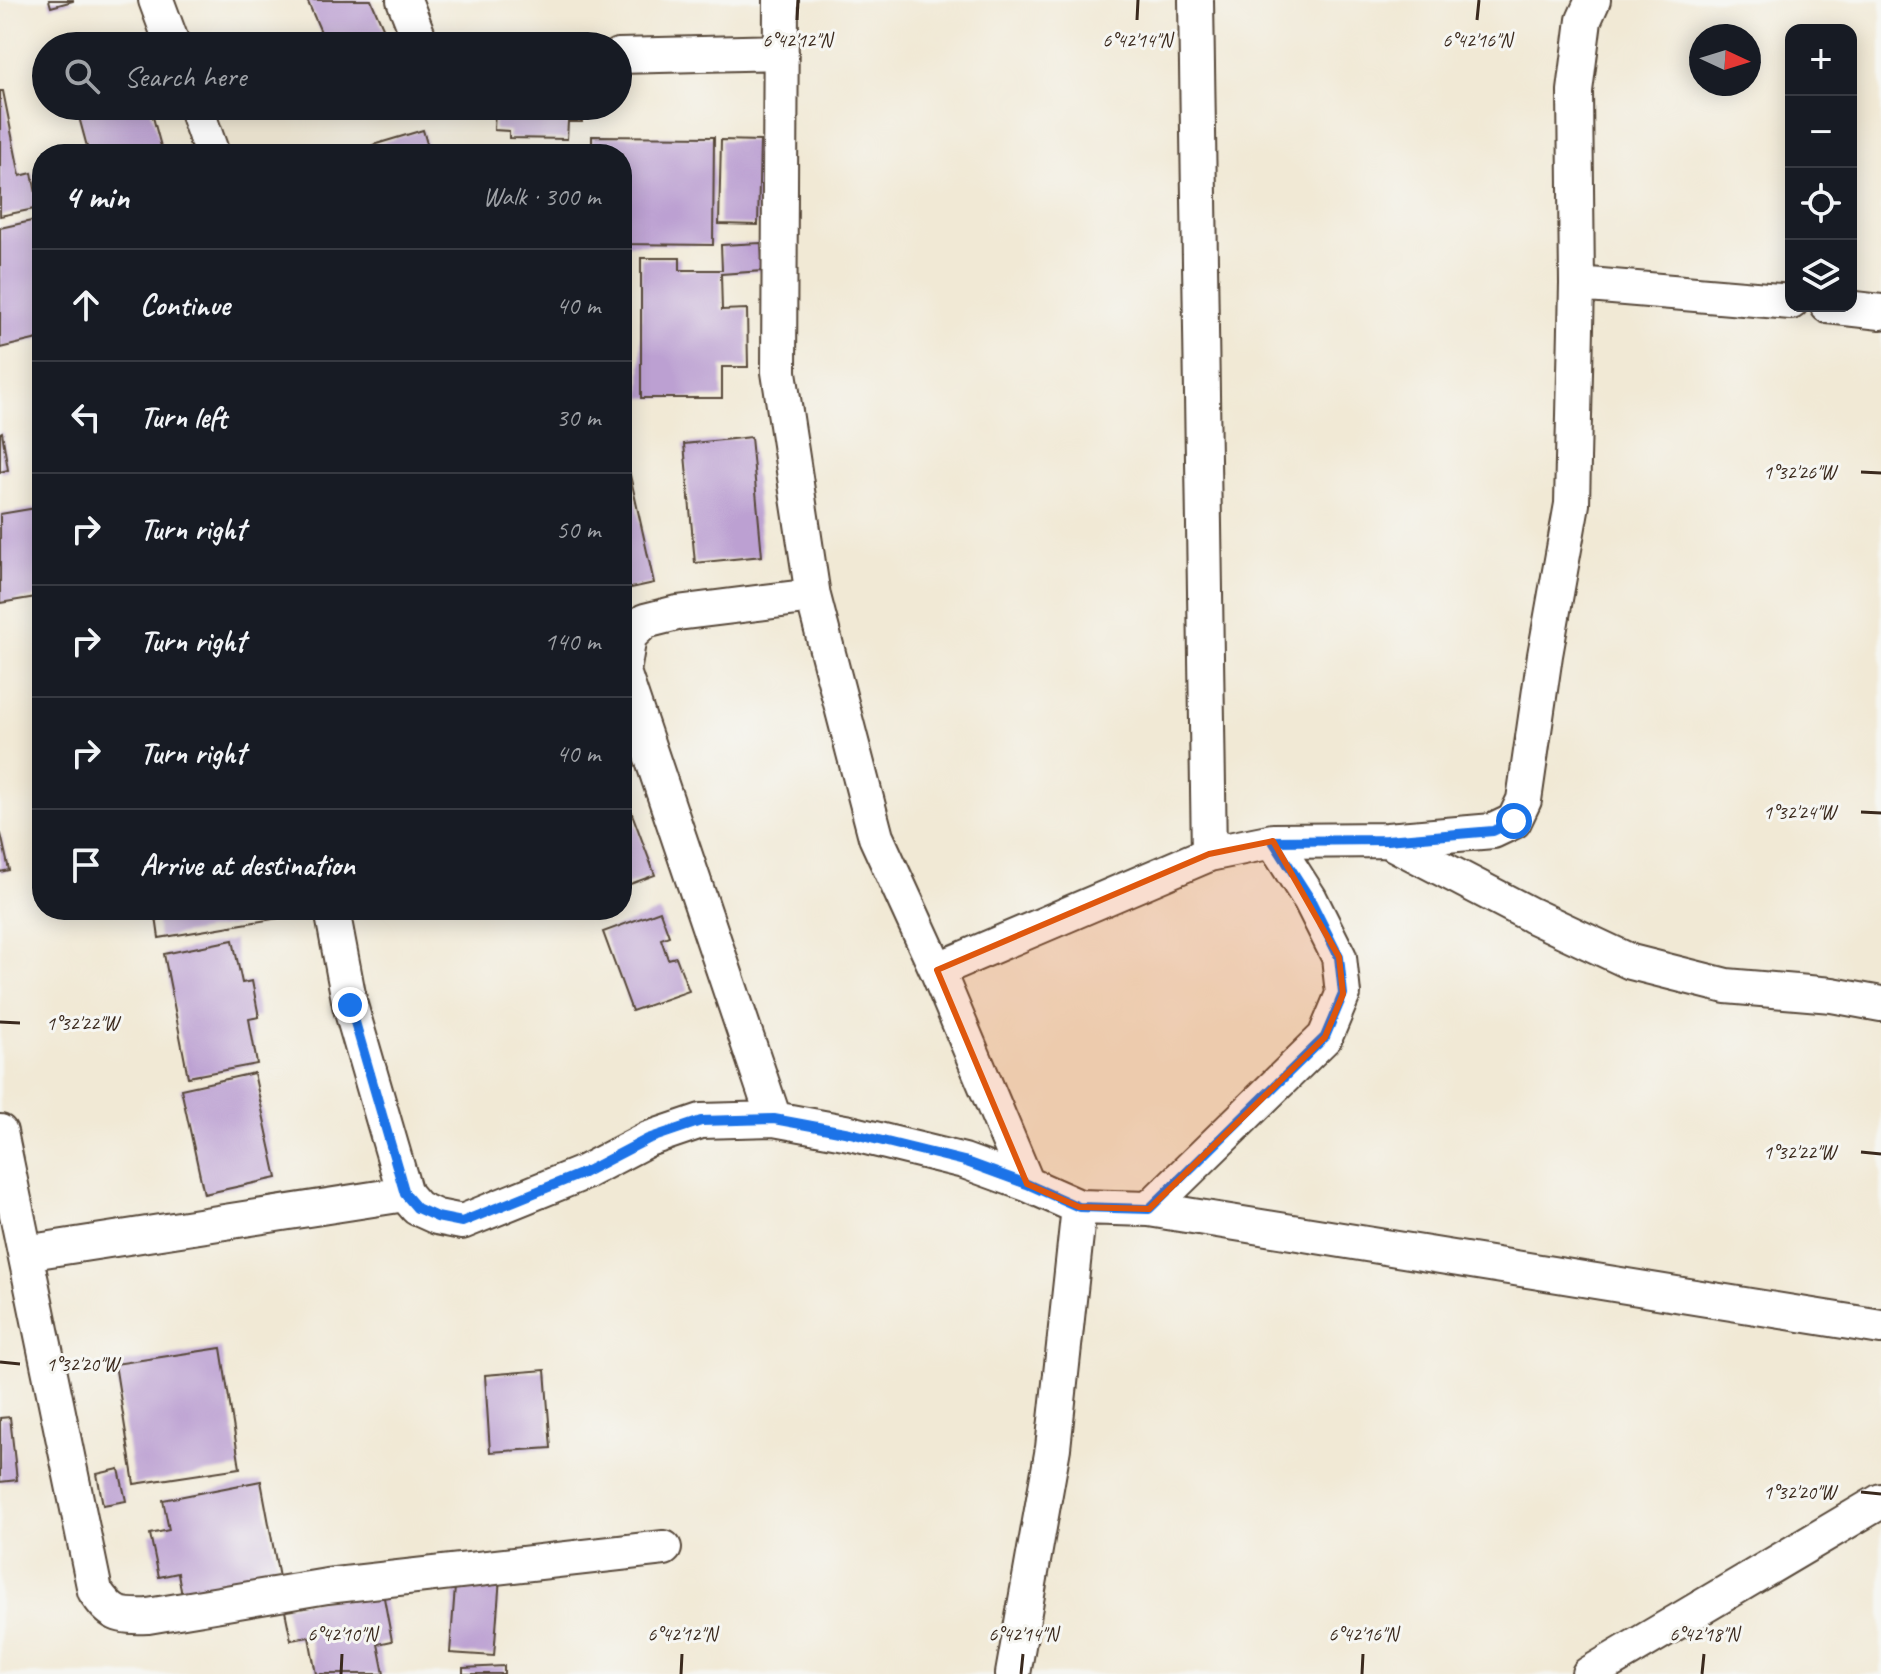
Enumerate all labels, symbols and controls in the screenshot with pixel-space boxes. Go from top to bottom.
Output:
north arrow [1689,24,1761,96]
map controls [1785,24,1857,312]
button: + [1785,24,1857,96]
text: 6°42'12"N [762,28,835,53]
text: 6°42'14"N [1102,28,1175,53]
text: 6°42'16"N [1442,28,1515,53]
search box [32,32,632,120]
icon: search [60,54,104,98]
text: Search here [124,57,246,95]
button: − [1785,96,1857,168]
button: locate [1785,168,1857,240]
text: 4 min [64,175,129,218]
text: Walk · 300 m [483,180,600,213]
button: layers [1785,240,1857,312]
icon: ahead [64,283,108,327]
text: Continue [140,286,230,324]
text: 40 m [556,289,600,322]
icon: left [64,395,108,439]
text: Turn left [140,398,227,436]
text: 30 m [556,401,600,434]
text: 1°32'26"W [1763,460,1839,485]
icon: right [64,507,108,551]
text: Turn right [140,510,245,548]
text: 50 m [556,513,600,546]
icon: right [64,619,108,663]
text: Turn right [140,622,245,660]
text: 140 m [544,625,600,658]
icon: right [64,731,108,775]
text: Turn right [140,734,245,772]
text: 40 m [556,737,600,770]
text: 1°32'24"W [1763,800,1839,825]
route start [1496,803,1532,839]
icon: arrive [64,843,108,887]
text: Arrive at destination [140,846,355,884]
route end [332,987,368,1023]
text: 1°32'22"W [46,1011,122,1036]
text: 1°32'22"W [1763,1140,1839,1165]
text: 1°32'20"W [46,1352,122,1377]
text: 1°32'20"W [1763,1480,1839,1505]
text: 6°42'10"N [307,1622,380,1647]
text: 6°42'12"N [647,1622,720,1647]
text: 6°42'14"N [988,1622,1061,1647]
text: 6°42'16"N [1328,1622,1401,1647]
text: 6°42'18"N [1669,1622,1742,1647]

